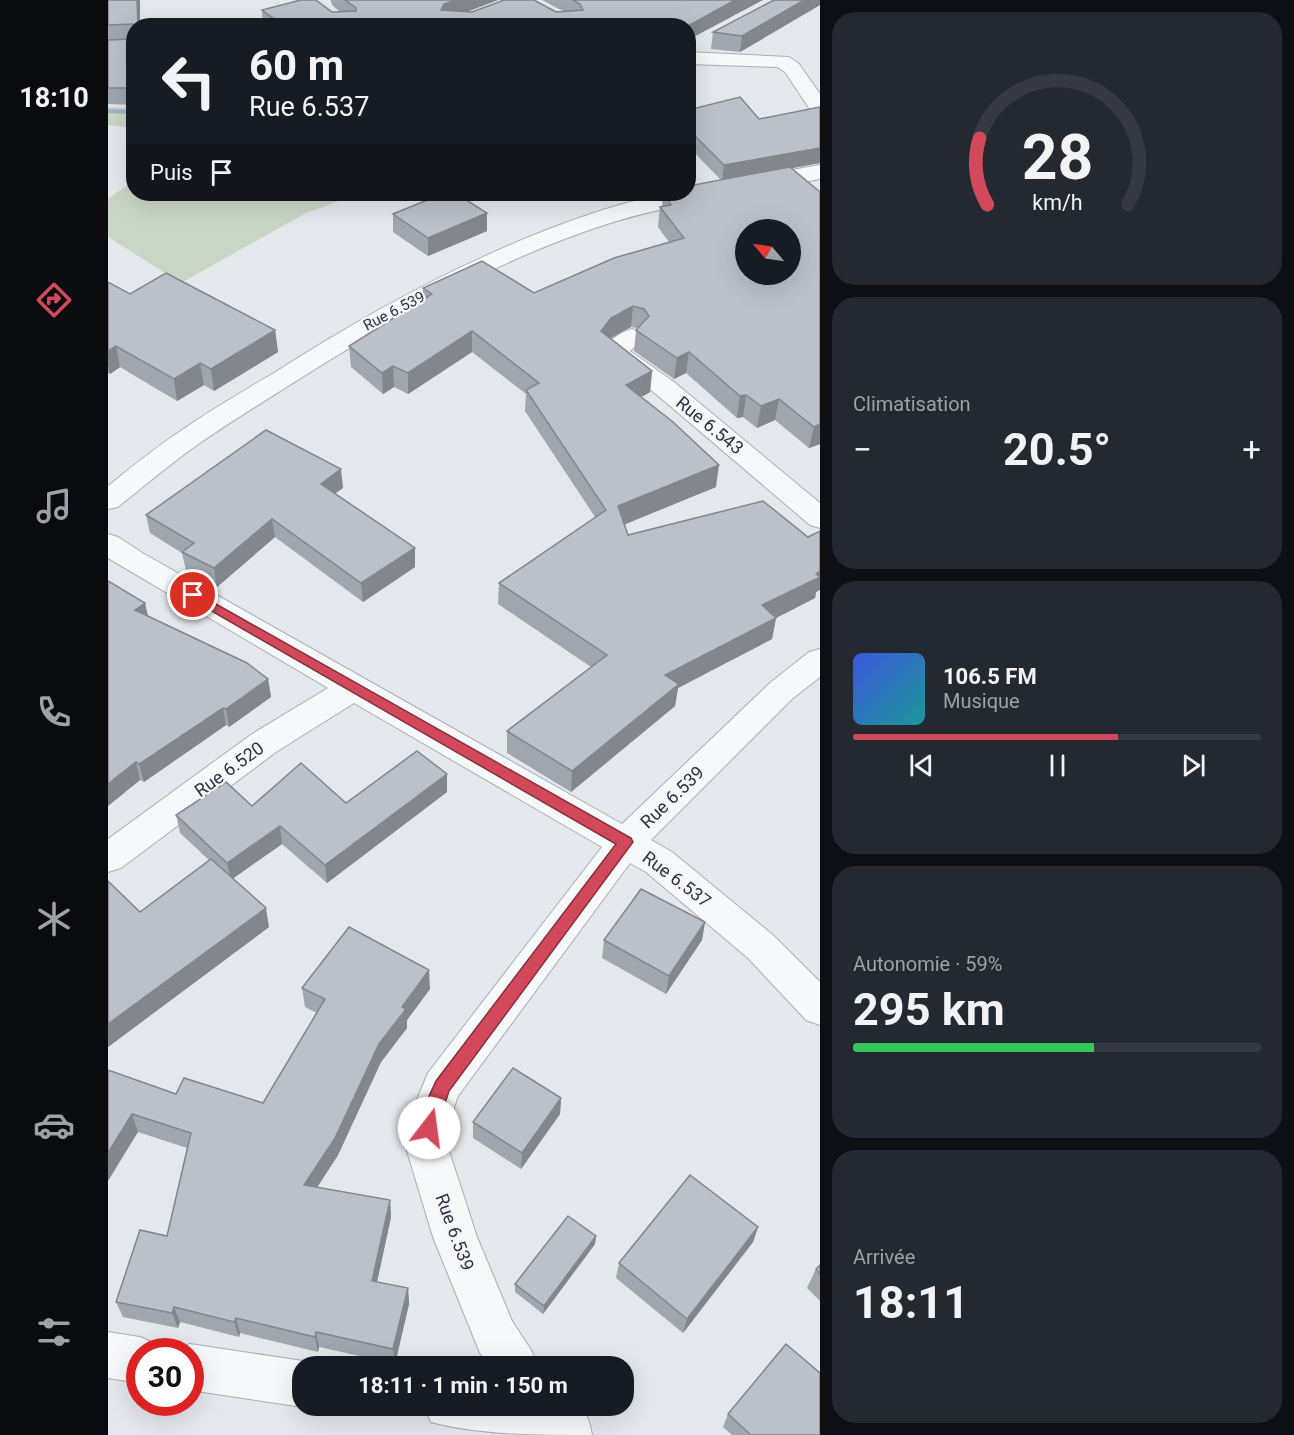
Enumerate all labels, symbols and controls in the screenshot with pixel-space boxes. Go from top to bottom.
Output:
text: 60 m [249,41,344,90]
icon: left [150,42,228,120]
text: 18:10 [19,82,89,114]
text: Rue 6.537 [249,91,369,123]
text: 28 [1021,121,1093,194]
icon: arrive [205,156,238,189]
text: Puis [150,160,193,185]
text: km/h [1032,191,1082,216]
north arrow [735,219,801,285]
map controls [735,219,801,285]
icon: directions [33,279,75,321]
street label: Rue 6.539 [360,287,428,335]
street label: Rue 6.543 [672,392,748,458]
text: Climatisation [853,392,971,416]
text: 20.5° [1003,423,1111,476]
text: − [853,430,872,469]
text: + [1242,430,1261,469]
icon: music [33,485,75,527]
pin [167,569,218,620]
icon: arrive [176,578,209,611]
text: 106.5 FM [943,664,1037,689]
text: Musique [943,689,1020,713]
icon: phone [33,691,75,733]
street label: Rue 6.520 [190,737,268,801]
icon: previous [905,749,938,782]
icon: pause [1041,749,1074,782]
icon: next [1177,749,1210,782]
street label: Rue 6.539 [636,762,708,832]
street label: Rue 6.537 [639,846,715,912]
icon: climate [33,898,75,940]
text: Autonomie · 59% [853,952,1002,976]
text: 295 km [853,983,1005,1036]
position arrow [397,1096,461,1160]
icon: car [33,1104,75,1146]
street label: Rue 6.539 [431,1191,479,1273]
text: Arrivée [853,1245,915,1269]
text: 18:11 [853,1276,969,1329]
icon: filters [33,1311,75,1353]
speed limit sign: 30 [126,1338,204,1416]
text: 18:11 · 1 min · 150 m [358,1373,568,1398]

